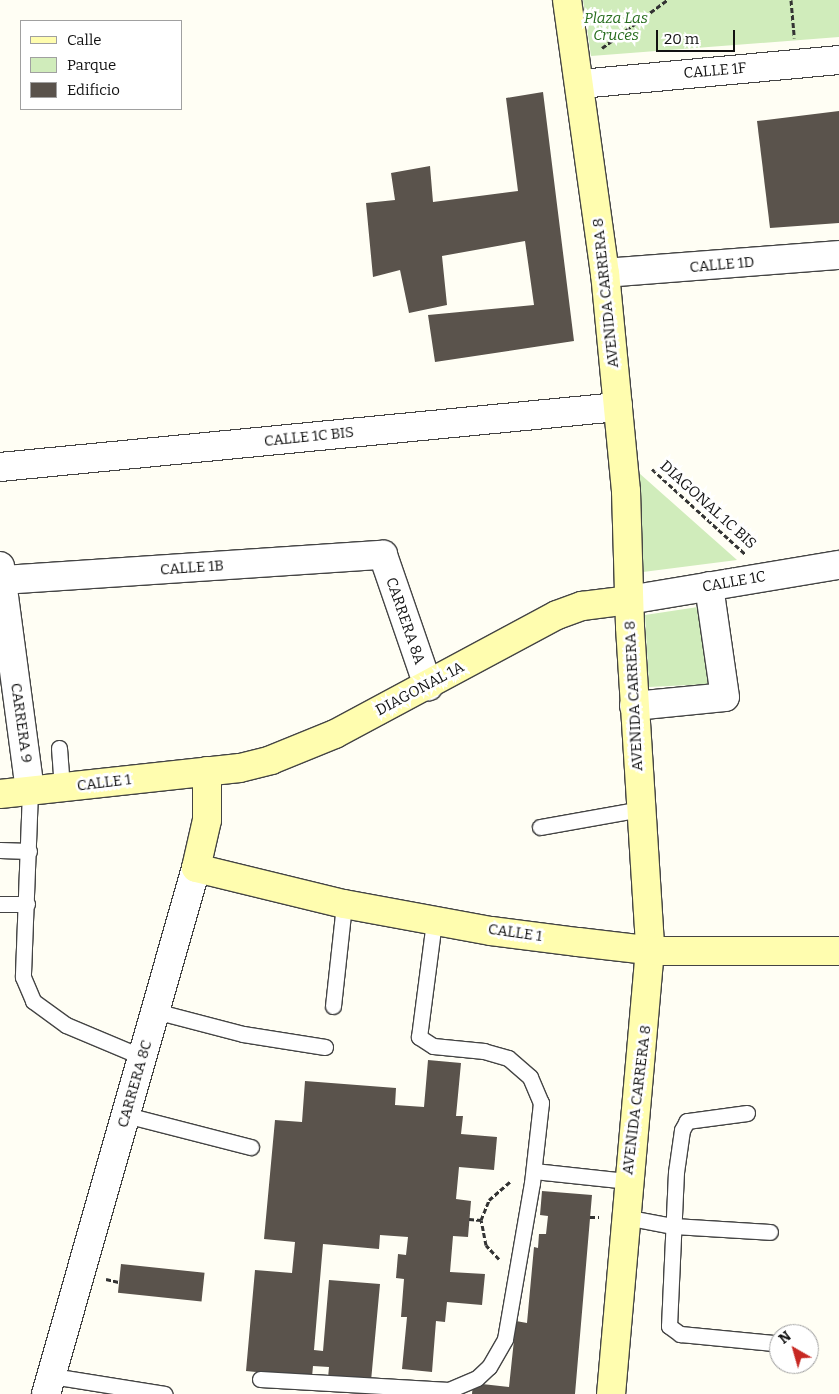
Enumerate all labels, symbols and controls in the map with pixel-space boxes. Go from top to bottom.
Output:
park label: Plaza Las Cruces [584,9,648,44]
legend [20,20,182,110]
scale bar [659,20,738,52]
text: 20 m [664,30,699,48]
text: Calle [67,31,101,49]
text: Parque [67,56,116,74]
street label: CALLE 1F [683,59,747,83]
text: Edificio [67,81,120,99]
street label: AVENIDA CARRERA 8 [589,217,623,369]
street label: CALLE 1D [689,253,755,277]
street label: CALLE 1C BIS [263,423,355,451]
street label: DIAGONAL 1C BIS [656,457,760,553]
street label: CALLE 1B [159,557,225,579]
street label: CALLE 1C [701,568,767,596]
street label: CARRERA 8A [382,575,428,667]
street label: AVENIDA CARRERA 8 [621,620,647,772]
street label: DIAGONAL 1A [373,658,467,720]
street label: CARRERA 9 [6,682,36,764]
street label: CALLE 1 [76,771,132,795]
street label: CALLE 1 [487,920,543,946]
street label: AVENIDA CARRERA 8 [619,1024,655,1176]
street label: CARRERA 8C [114,1038,156,1130]
north arrow [769,1324,819,1374]
text: N [776,1328,795,1348]

